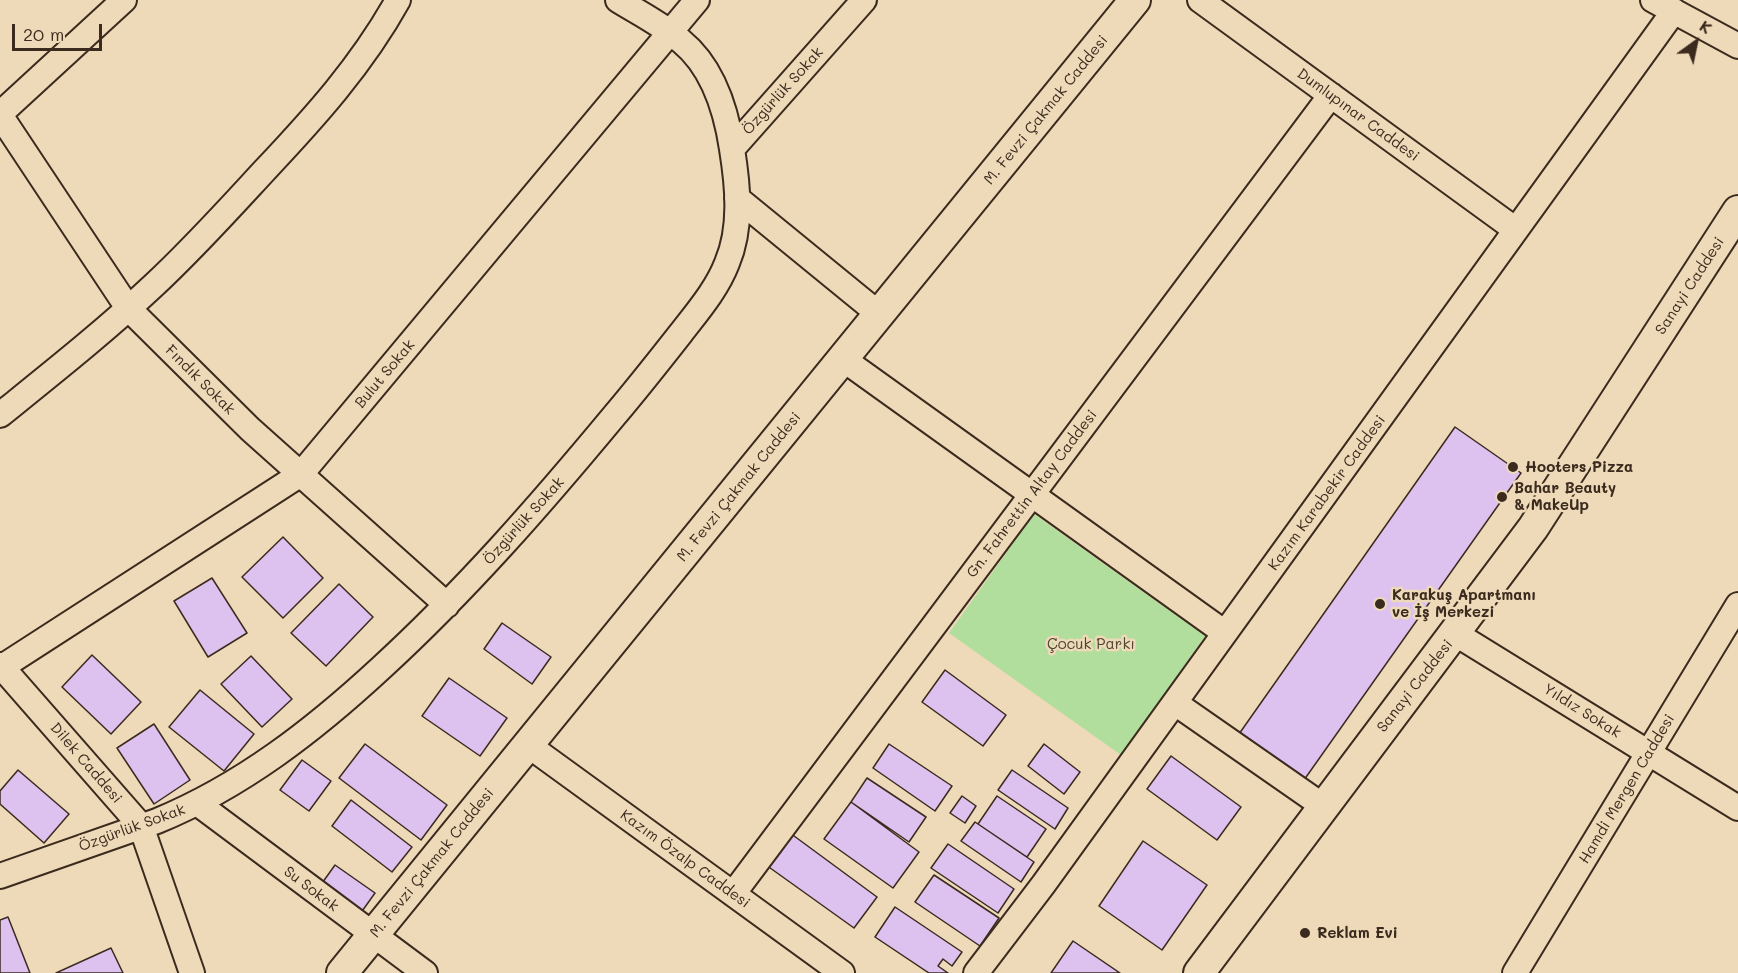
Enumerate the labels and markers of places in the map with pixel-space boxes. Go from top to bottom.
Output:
place label: Hooters Pizza [1525,458,1633,476]
marker: Hooters Pizza [1506,460,1520,474]
place label: Bahar Beauty & MakeUp [1514,479,1616,514]
marker: Bahar Beauty & MakeUp [1495,490,1509,504]
place label: Karakuş Apartmanı ve İş Merkezi [1392,586,1536,621]
marker: Karakuş Apartmanı ve İş Merkezi [1373,597,1387,611]
place label: Reklam Evi [1317,924,1398,942]
marker: Reklam Evi [1298,926,1312,940]

